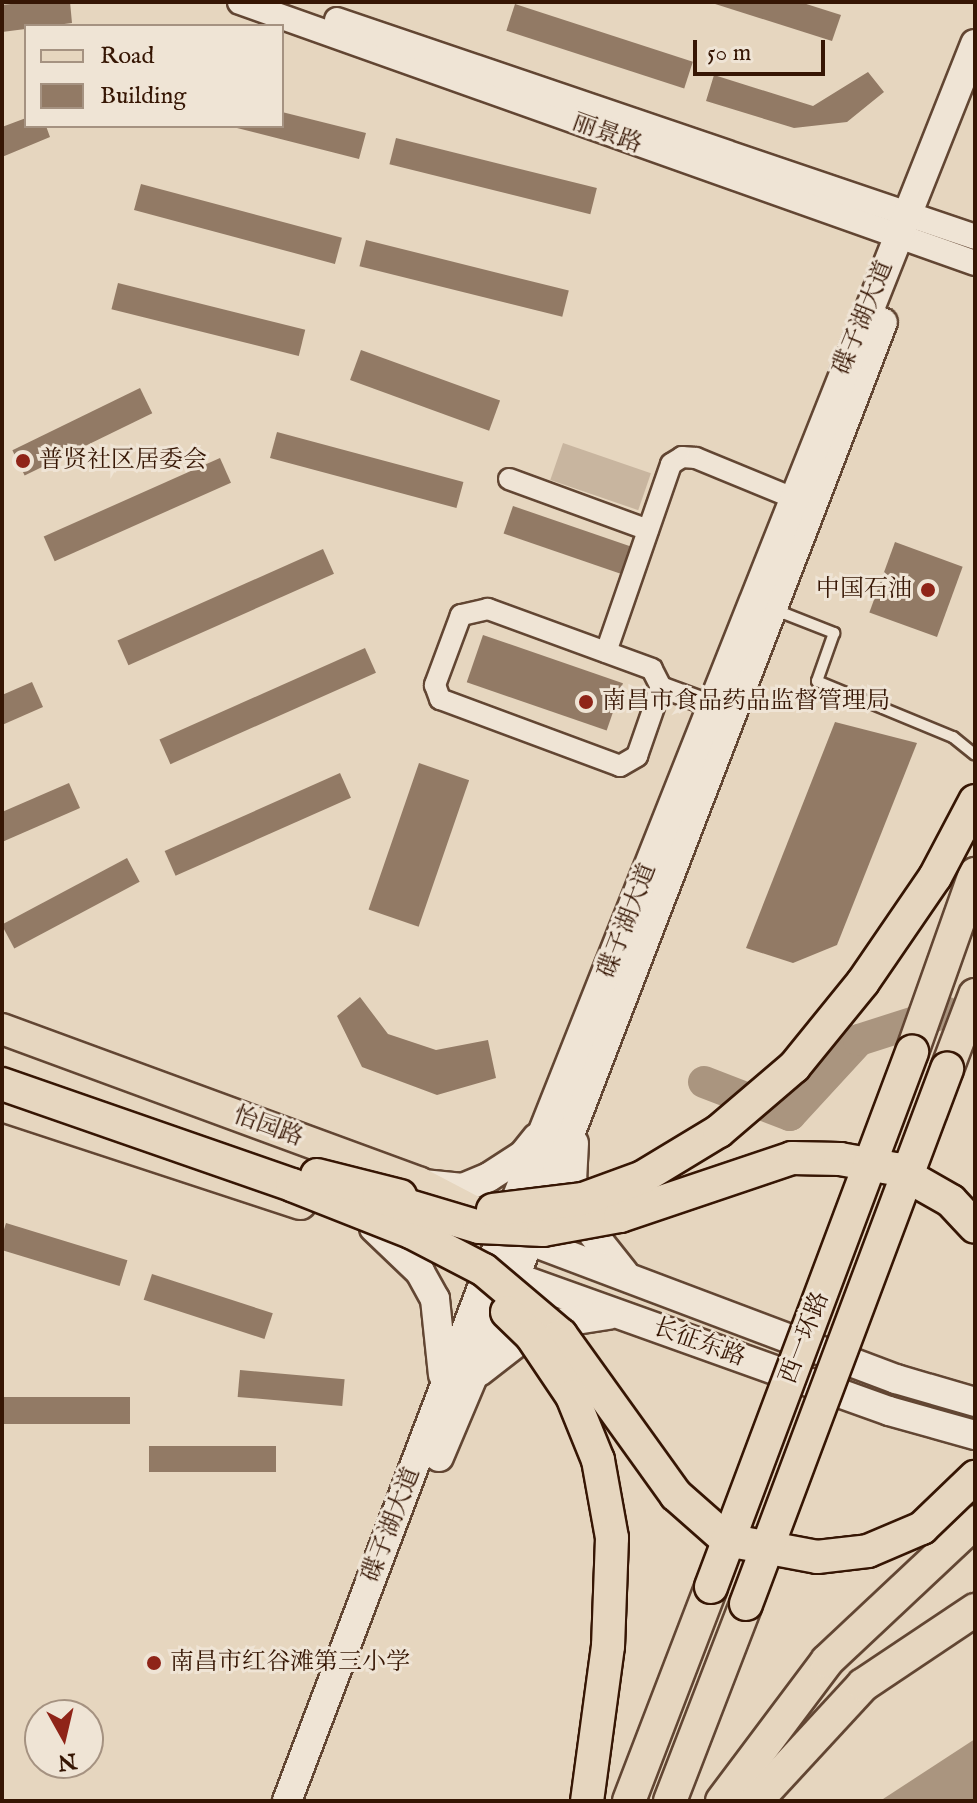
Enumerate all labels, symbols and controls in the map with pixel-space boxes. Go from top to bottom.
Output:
legend [24,24,284,128]
scale bar [697,24,829,74]
text: 50 m [707,38,751,69]
text: Road [100,41,154,72]
text: Building [100,81,186,112]
street label: 丽景路 [568,108,646,160]
street label: 碟子湖大道 [828,257,900,379]
place label: 普贤社区居委会 [39,447,207,475]
marker: 普贤社区居委会 [14,452,32,470]
place label: 中国石油 [816,576,912,604]
marker: 中国石油 [919,581,937,599]
place label: 南昌市食品药品监督管理局 [602,688,890,716]
marker: 南昌市食品药品监督管理局 [577,693,595,711]
street label: 碟子湖大道 [593,860,663,982]
street label: 怡园路 [229,1101,307,1153]
street label: 西一环路 [774,1288,836,1388]
street label: 长征东路 [649,1313,749,1373]
street label: 碟子湖大道 [357,1464,427,1586]
place label: 南昌市红谷滩第三小学 [170,1649,410,1677]
marker: 南昌市红谷滩第三小学 [145,1654,163,1672]
north arrow [24,1699,104,1779]
text: N [56,1746,78,1776]

